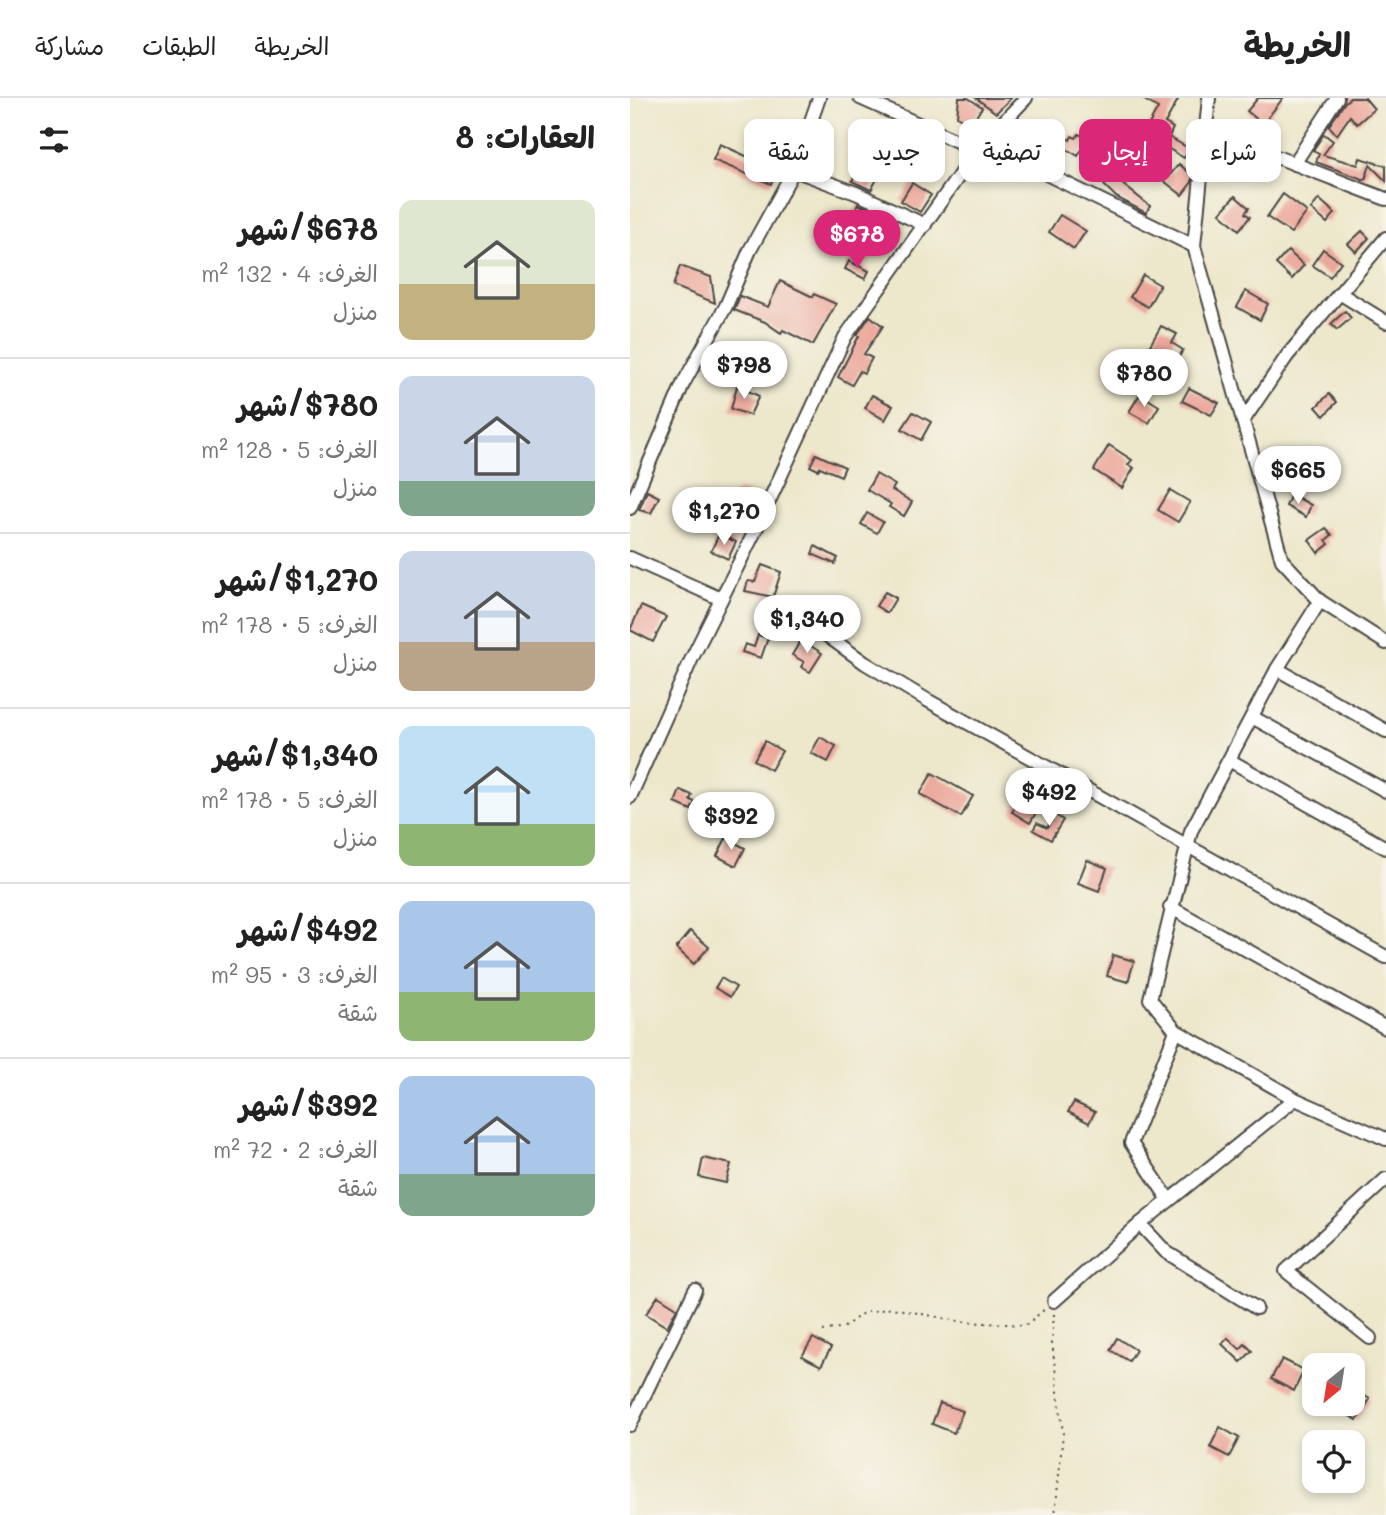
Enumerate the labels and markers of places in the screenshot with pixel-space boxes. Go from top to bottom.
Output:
pin: $678 [816,211,898,270]
pin: $798 [703,342,785,401]
pin: $780 [1103,350,1185,409]
pin: $665 [1257,446,1339,506]
pin: $1,270 [667,488,781,547]
pin: $1,340 [750,596,864,655]
pin: $492 [1008,768,1090,828]
pin: $392 [690,792,772,852]

